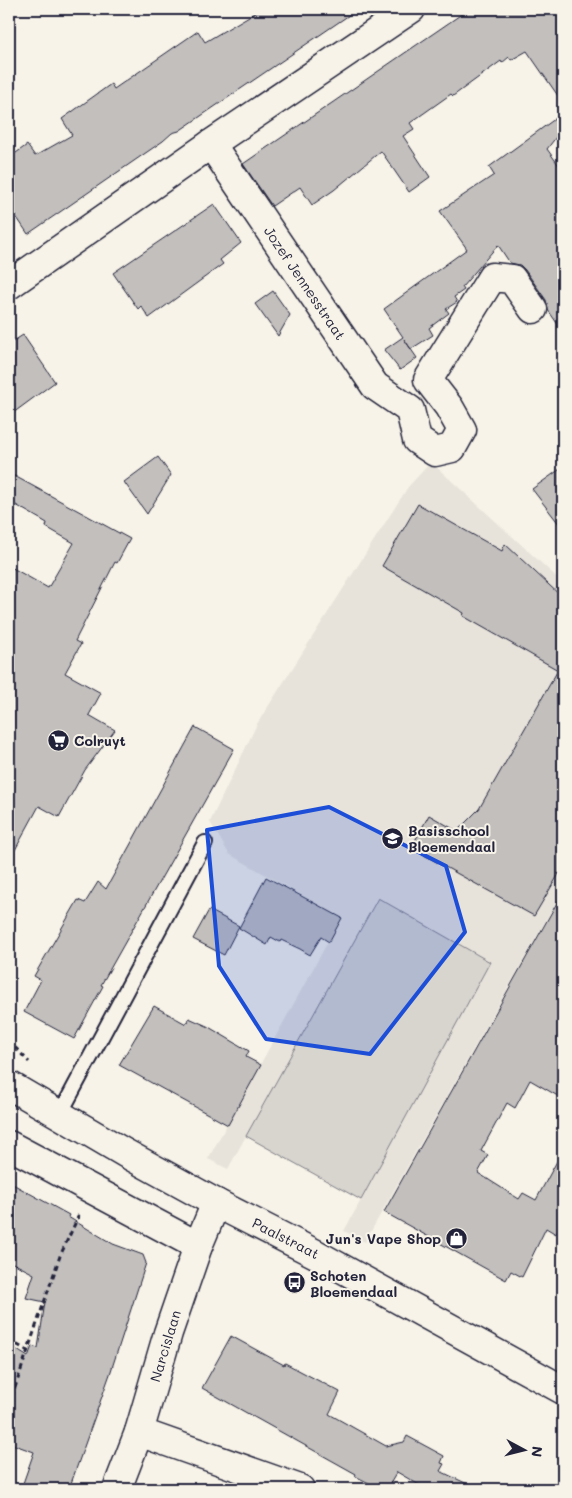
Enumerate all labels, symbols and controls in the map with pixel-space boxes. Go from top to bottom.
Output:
street label: Jozef Jennesstraat [260,222,350,344]
supermarket icon: Colruyt [46,728,70,752]
place label: Colruyt [74,731,126,750]
place label: Basisschool Bloemendaal [408,821,495,856]
school or university icon: Basisschool Bloemendaal [380,826,404,850]
street label: Paalstraat [249,1213,323,1263]
shop icon: Jun's Vape Shop [445,1226,469,1250]
place label: Jun's Vape Shop [326,1229,441,1248]
place label: Schoten Bloemendaal [310,1266,397,1301]
bus stop icon: Schoten Bloemendaal [282,1271,306,1295]
street label: Narcislaan [145,1308,185,1384]
north arrow [500,1426,550,1476]
text: N [527,1445,547,1458]

